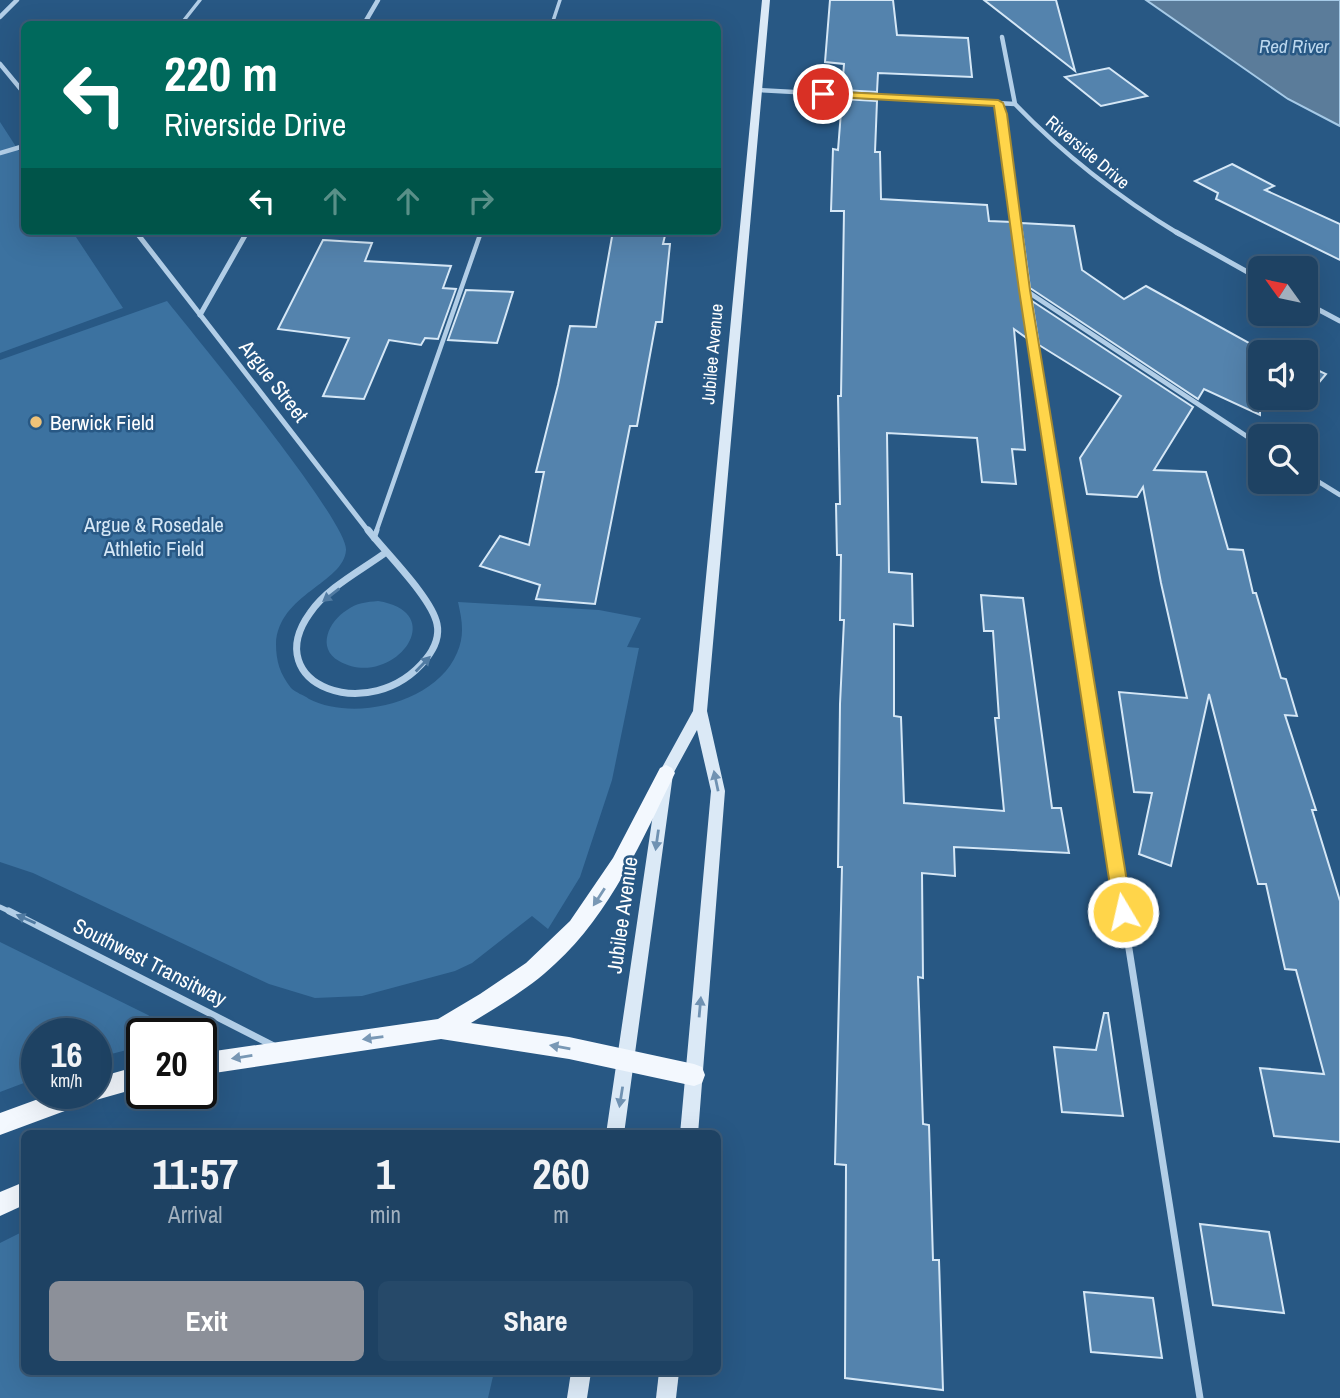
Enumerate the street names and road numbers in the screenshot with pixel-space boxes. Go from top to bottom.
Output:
street label: Riverside Drive [1041,109,1135,195]
street label: Jubilee Avenue [695,303,729,405]
street label: Argue Street [232,333,315,428]
street label: Jubilee Avenue [599,855,645,975]
street label: Southwest Transitway [68,911,232,1013]

